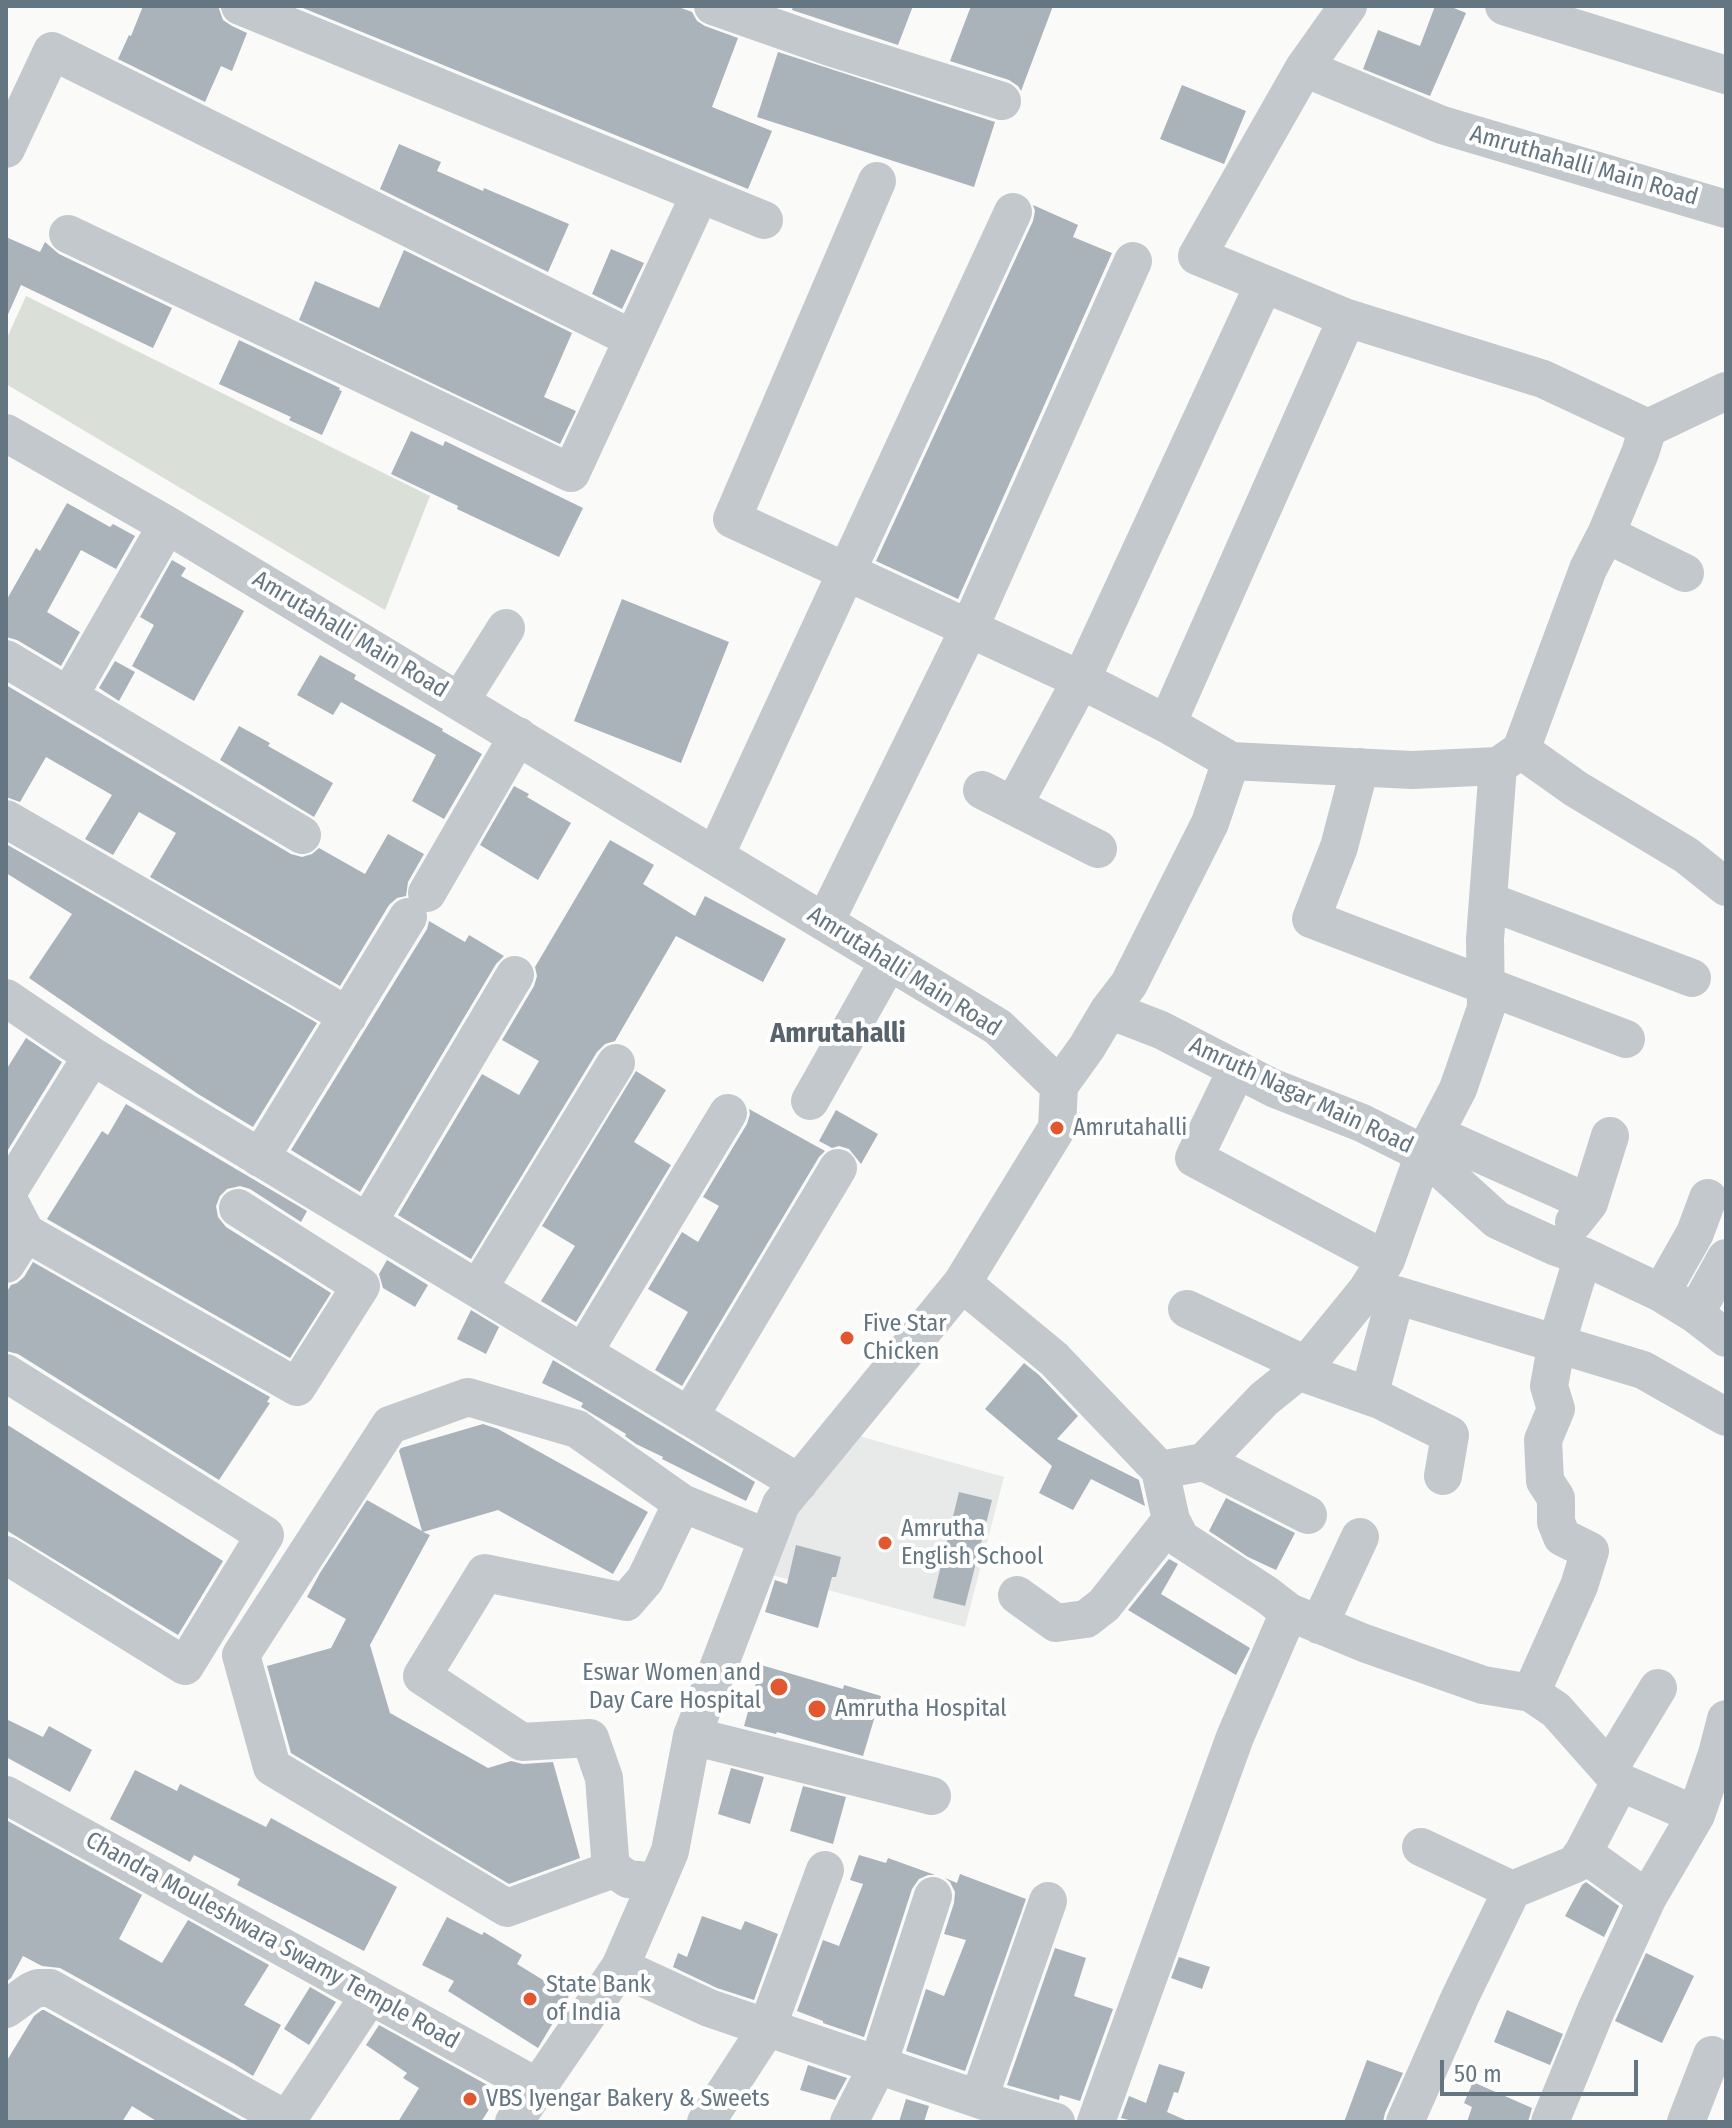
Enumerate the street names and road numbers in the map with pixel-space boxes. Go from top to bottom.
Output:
street label: Amruthahalli Main Road [1467,120,1701,212]
street label: Amrutahalli Main Road [247,565,453,705]
street label: Amrutahalli Main Road [802,901,1006,1043]
street label: Amruth Nagar Main Road [1184,1031,1418,1161]
street label: Chandra Mouleshwara Swamy Temple Road [80,1826,464,2056]

